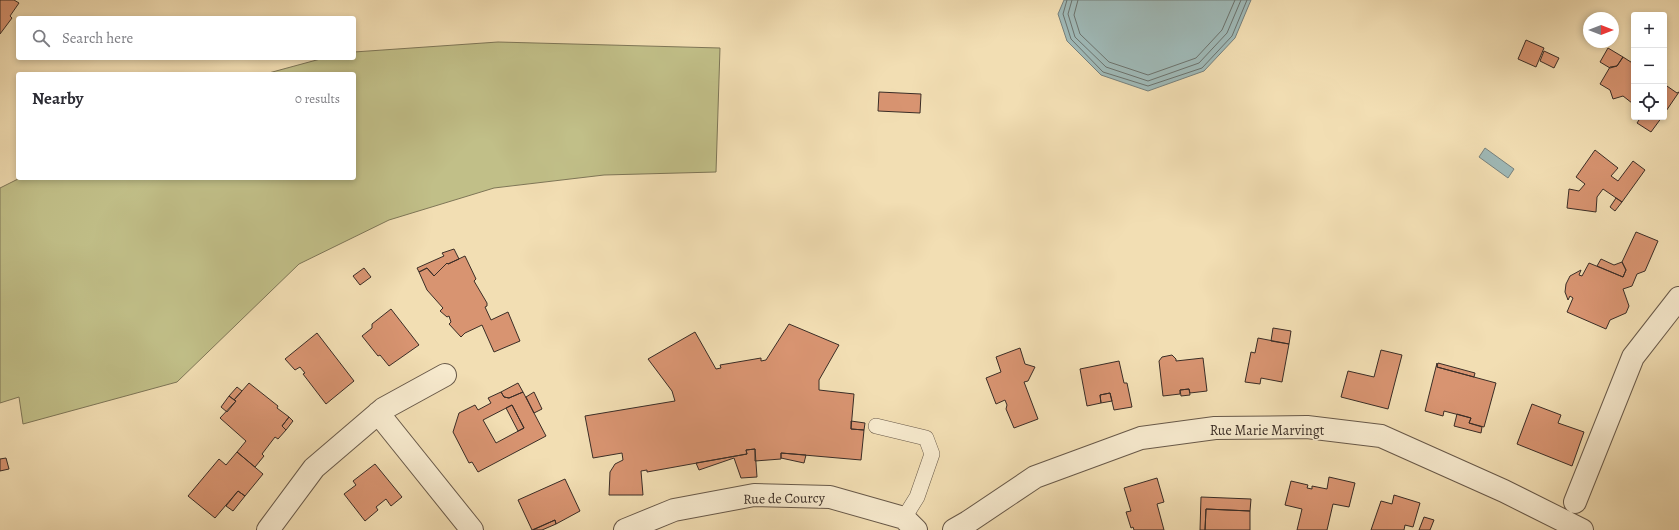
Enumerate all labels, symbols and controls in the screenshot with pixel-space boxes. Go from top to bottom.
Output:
north arrow [1583,12,1619,48]
map controls [1631,12,1667,120]
button: + [1631,12,1667,48]
search box [16,16,356,60]
icon: search [30,27,52,49]
text: Search here [62,28,133,48]
button: − [1631,48,1667,84]
button: locate [1631,84,1667,120]
text: Nearby [32,87,83,110]
text: 0 results [295,90,340,107]
street label: Rue Marie Marvingt [1210,421,1325,440]
street label: Rue de Courcy [743,488,826,509]

